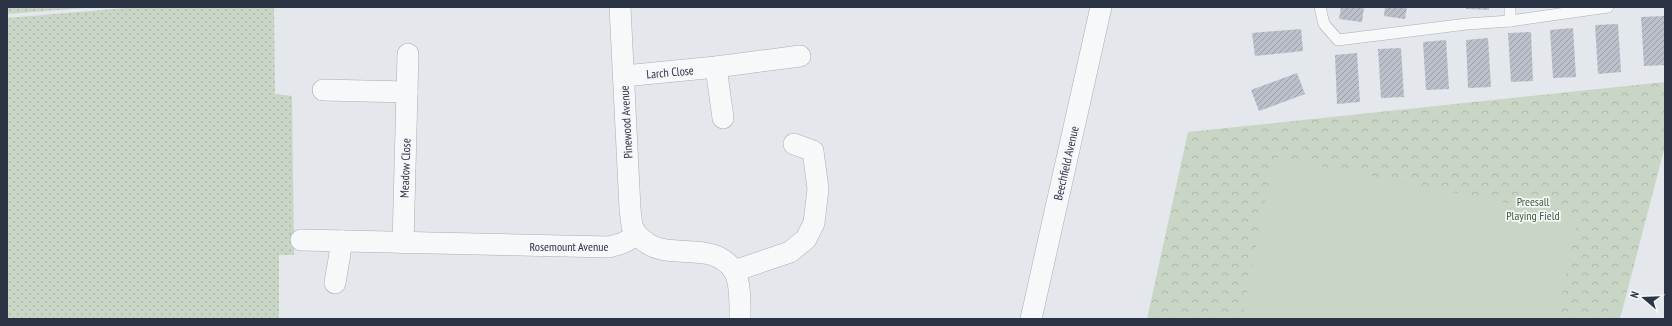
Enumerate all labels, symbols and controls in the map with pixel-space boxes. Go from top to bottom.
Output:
street label: Larch Close [646,62,694,82]
street label: Pinewood Avenue [617,85,635,159]
street label: Beechfield Avenue [1050,124,1082,202]
street label: Meadow Close [396,138,414,198]
park label: Preesall Playing Field [1506,194,1560,223]
street label: Rosemount Avenue [530,239,608,254]
north arrow [1624,278,1664,318]
text: N [1627,290,1642,300]

